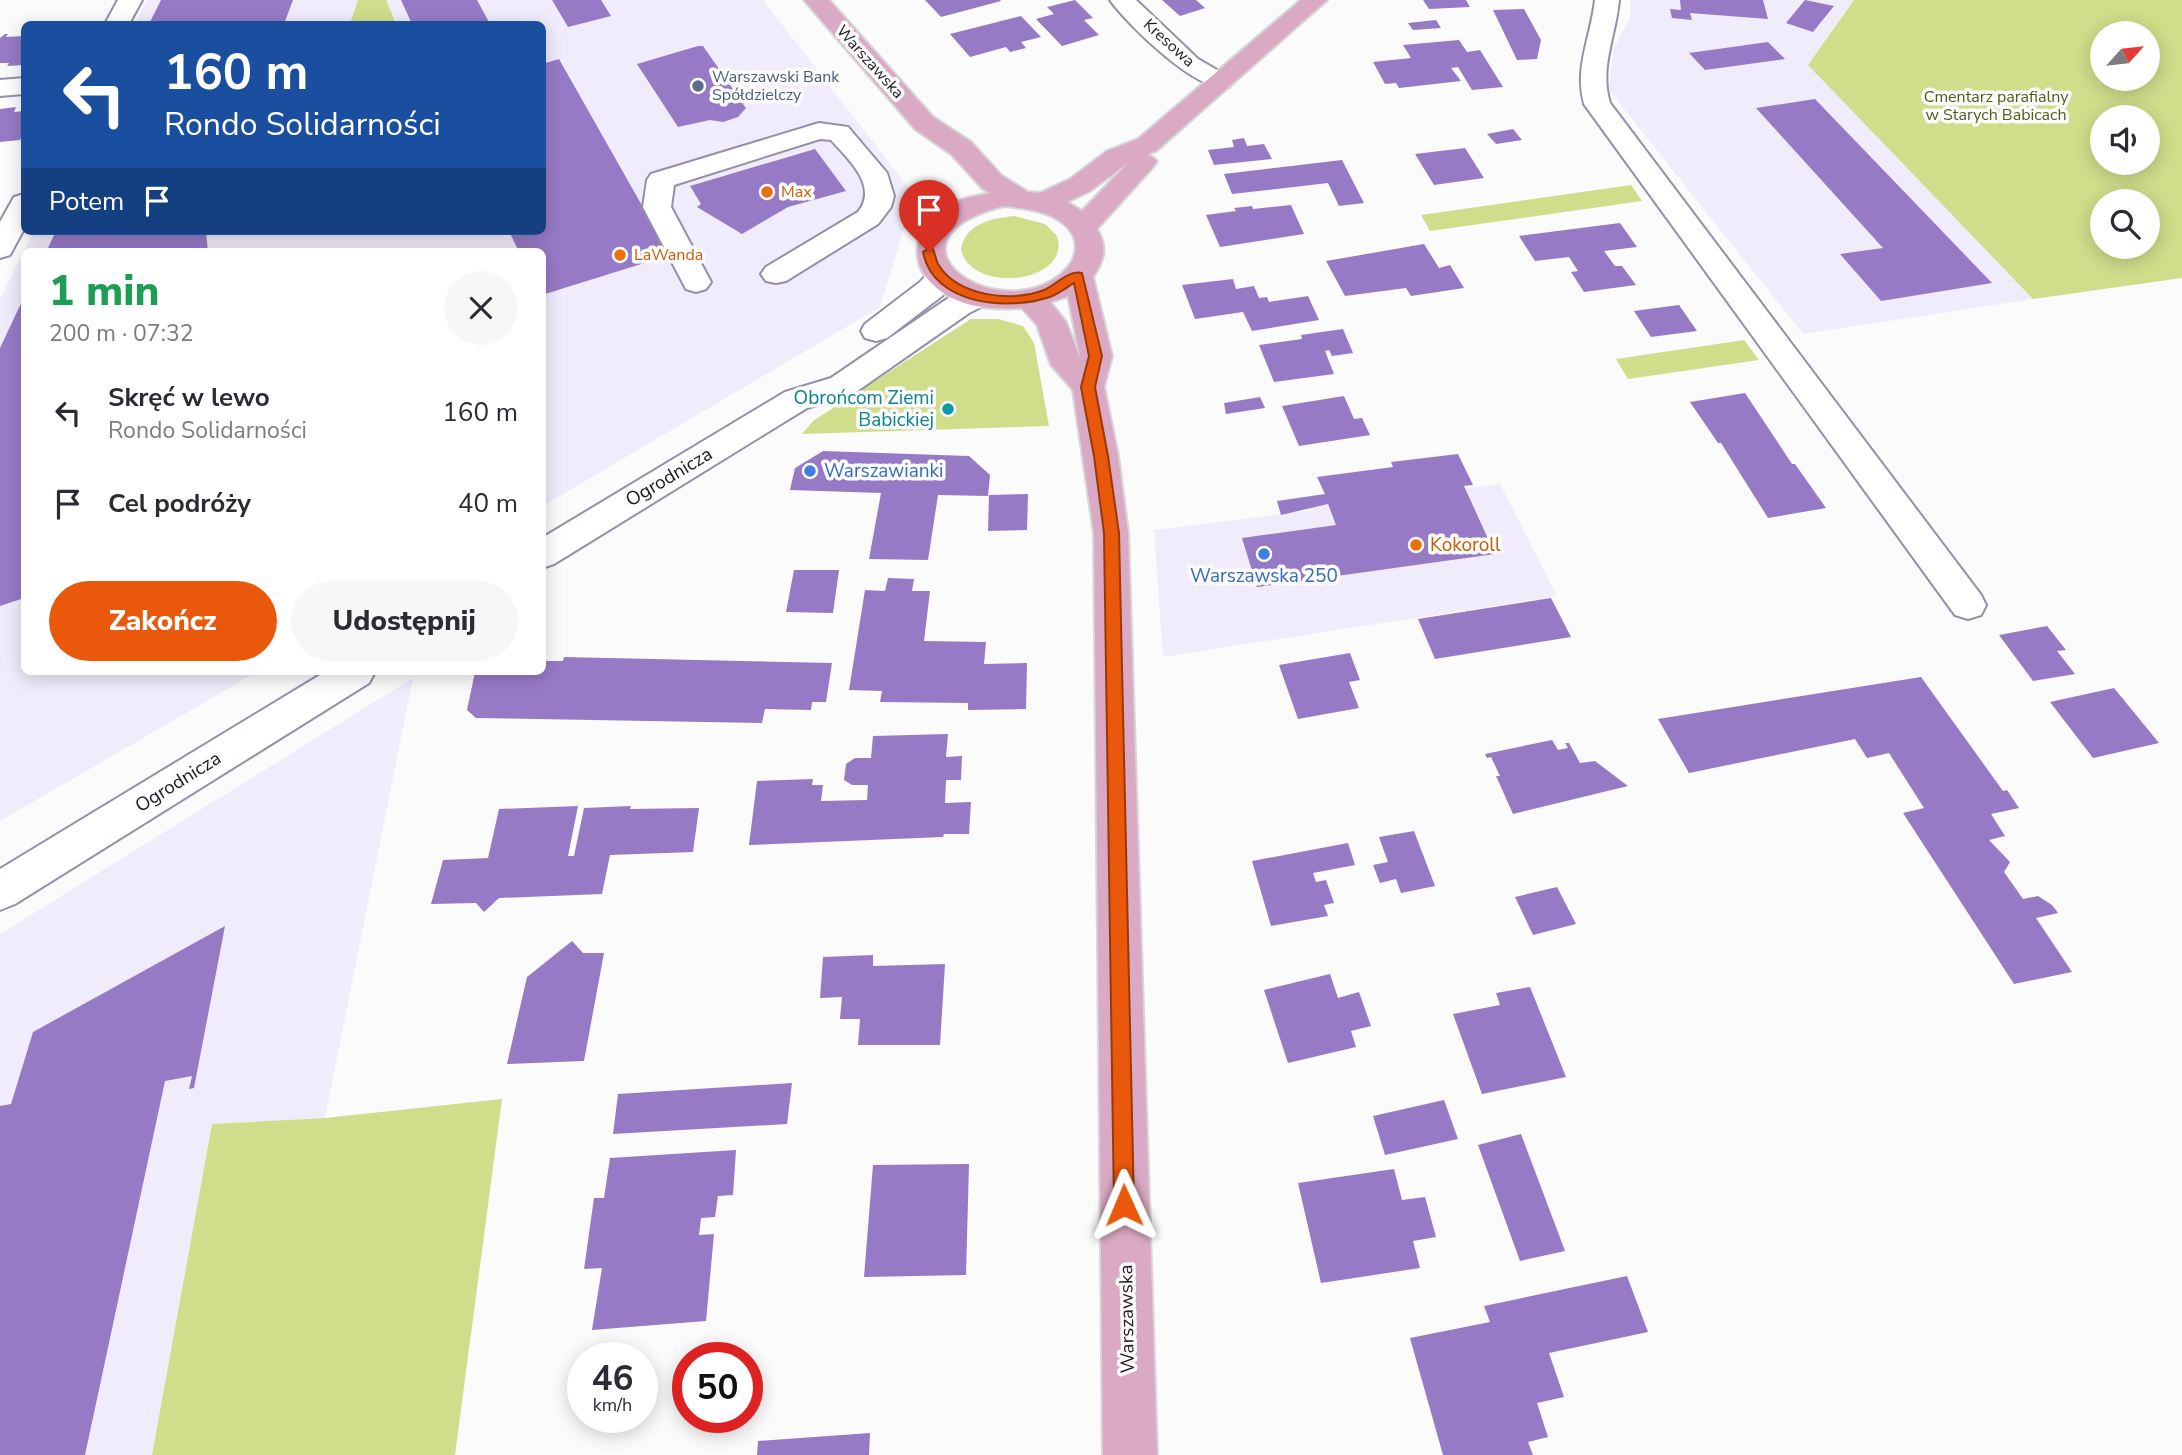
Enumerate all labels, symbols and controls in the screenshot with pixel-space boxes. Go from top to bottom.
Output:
street label: Kresowa [1138,14,1200,72]
street label: Warszawska [831,21,909,103]
north arrow [2090,21,2160,91]
map controls [2090,21,2160,259]
text: 160 m [164,39,308,106]
icon: left [49,49,140,140]
place label: Warszawski Bank Spółdzielczy [712,66,840,106]
marker: Warszawski Bank Spółdzielczy [690,78,706,94]
park label: Cmentarz parafialny w Starych Babicach [1924,86,2069,126]
text: Rondo Solidarności [164,103,441,146]
button: sound [2090,105,2160,175]
pin [899,180,959,252]
place label: Max [781,181,812,203]
icon: arrive [138,182,176,220]
text: Potem [49,184,124,219]
marker: Max [759,184,775,200]
button: search [2090,189,2160,259]
icon: arrive [910,191,948,229]
place label: LaWanda [634,244,703,266]
marker: LaWanda [612,247,628,263]
text: 1 min [49,263,159,320]
button: close [444,271,518,345]
text: 200 m · 07:32 [49,318,194,349]
text: Skręć w lewo [108,380,270,415]
place label: Obrońcom Ziemi Babickiej [794,385,934,433]
icon: left [49,394,87,432]
text: 160 m [442,395,518,430]
marker: Obrońcom Ziemi Babickiej [940,401,956,417]
text: Rondo Solidarności [108,415,307,446]
street label: Ogrodnicza [621,441,717,513]
place label: Warszawianki [824,458,944,484]
marker: Warszawianki [802,463,818,479]
icon: arrive [49,485,87,523]
text: Cel podróży [108,486,251,521]
text: 40 m [458,486,518,521]
place label: Kokoroll [1430,532,1501,558]
marker: Kokoroll [1408,537,1424,553]
marker: Warszawska 250 [1256,546,1272,562]
place label: Warszawska 250 [1190,563,1338,589]
button: Zakończ [49,581,277,661]
button: Udostępnij [291,581,518,661]
street label: Ogrodnicza [130,745,226,819]
position arrow [1087,1168,1161,1242]
street label: Warszawska [1113,1264,1141,1374]
speed limit sign: 50 [672,1342,763,1433]
text: 46 [591,1355,634,1402]
text: km/h [593,1393,632,1417]

